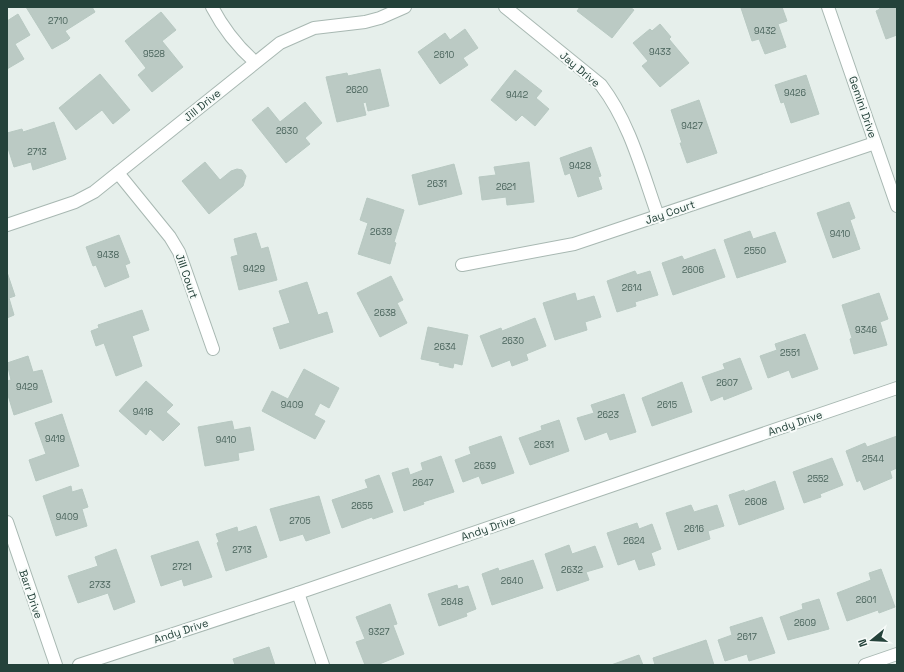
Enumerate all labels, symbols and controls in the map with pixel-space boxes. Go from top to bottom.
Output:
house number: 2710 [48,15,68,27]
house number: 9432 [754,25,776,37]
house number: 9433 [649,46,671,58]
house number: 9528 [143,48,165,60]
street label: Jay Drive [557,48,603,90]
house number: 2610 [434,49,454,61]
street label: Gemini Drive [846,74,880,140]
house number: 2620 [346,84,368,96]
street label: Jill Drive [181,86,223,124]
house number: 9426 [784,87,807,99]
house number: 9442 [506,89,528,101]
house number: 9427 [681,120,703,132]
house number: 2630 [276,125,298,137]
house number: 2713 [27,146,47,158]
house number: 9428 [569,160,591,172]
house number: 2631 [427,178,447,190]
house number: 2621 [496,181,516,193]
street label: Jay Court [643,197,697,227]
house number: 2639 [370,226,392,238]
house number: 9410 [830,228,850,240]
house number: 2550 [744,245,766,257]
house number: 9438 [97,249,119,261]
street label: Jill Court [173,251,201,301]
house number: 9429 [243,263,265,275]
house number: 2606 [682,264,705,276]
house number: 2614 [622,282,643,294]
house number: 2638 [374,307,396,319]
house number: 9346 [855,324,878,336]
house number: 2630 [502,335,524,347]
house number: 2634 [434,341,456,353]
house number: 2551 [780,347,800,359]
house number: 2607 [716,377,738,389]
house number: 9429 [16,381,38,393]
house number: 9409 [281,399,303,411]
house number: 2615 [657,399,677,411]
house number: 9418 [133,406,154,418]
street label: Andy Drive [766,407,824,439]
house number: 2623 [597,409,619,421]
house number: 9419 [45,433,65,445]
house number: 9410 [216,434,236,446]
house number: 2631 [534,439,554,451]
house number: 2544 [862,453,884,465]
house number: 2639 [474,460,496,472]
house number: 2552 [807,473,829,485]
house number: 2647 [412,477,434,489]
house number: 2608 [745,496,768,508]
house number: 2655 [351,500,373,512]
house number: 9409 [56,511,78,523]
street label: Andy Drive [459,512,517,544]
house number: 2705 [289,515,311,527]
house number: 2616 [684,523,705,535]
house number: 2624 [623,535,645,547]
house number: 2713 [232,544,252,556]
house number: 2721 [172,561,192,573]
house number: 2632 [561,564,583,576]
street label: Barr Drive [16,568,46,620]
house number: 2640 [501,575,523,587]
house number: 2733 [89,579,111,591]
house number: 2601 [856,594,876,606]
house number: 2648 [441,596,463,608]
street label: Andy Drive [152,616,210,646]
house number: 2609 [794,617,816,629]
north arrow [852,620,892,660]
house number: 9327 [368,626,390,638]
house number: 2617 [737,631,757,643]
text: N [855,637,870,649]

